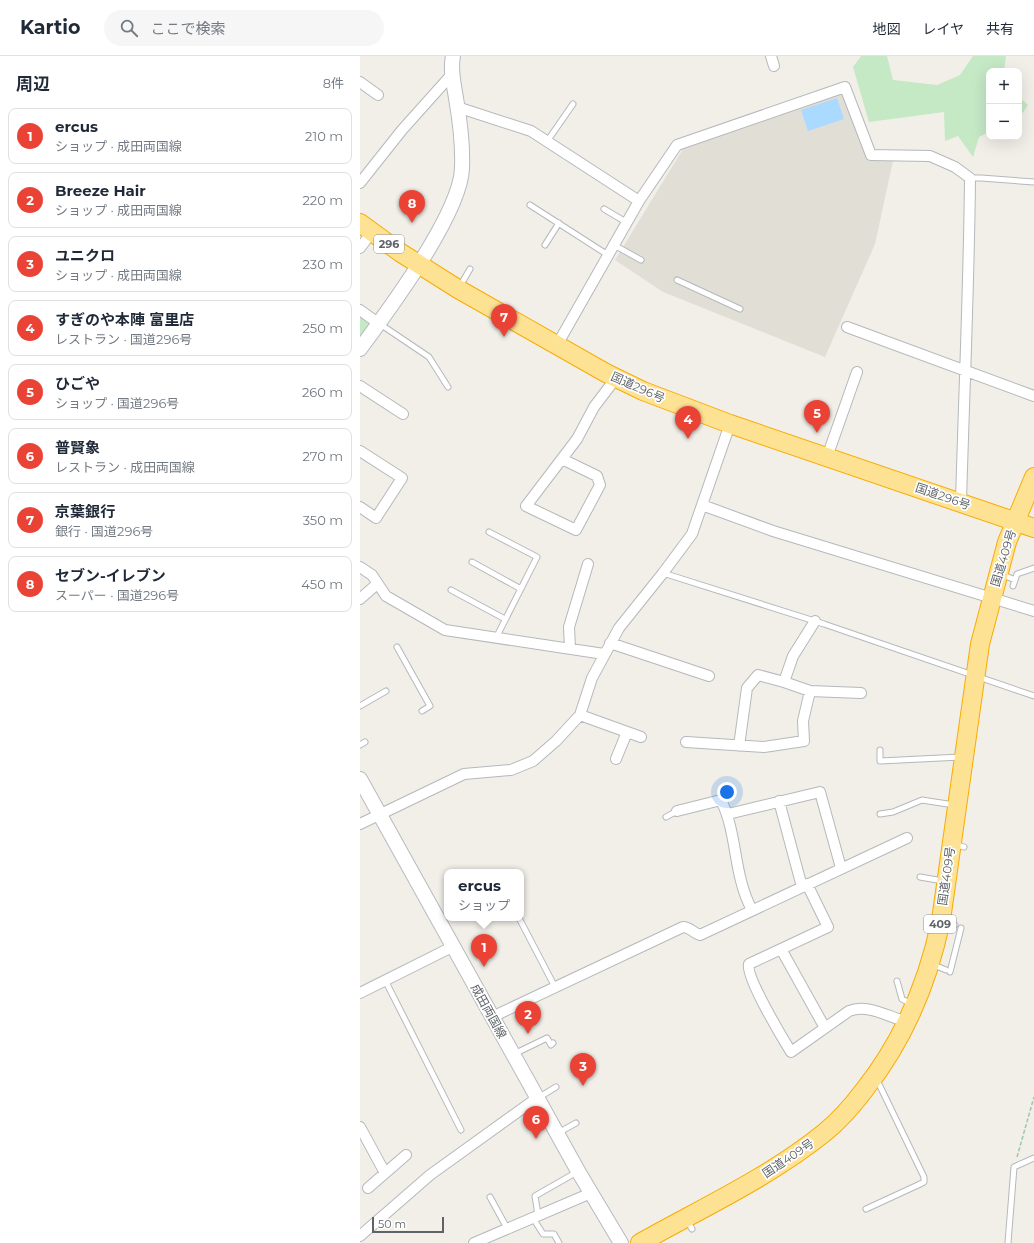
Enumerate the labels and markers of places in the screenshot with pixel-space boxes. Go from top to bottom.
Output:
pin: 8 [399,190,425,223]
pin: 7 [491,304,517,337]
pin: 5 [804,400,830,433]
pin: 4 [675,406,701,439]
pin: 1 [471,934,497,967]
pin: 2 [515,1001,541,1034]
pin: 3 [570,1053,596,1086]
pin: 6 [523,1106,549,1139]

